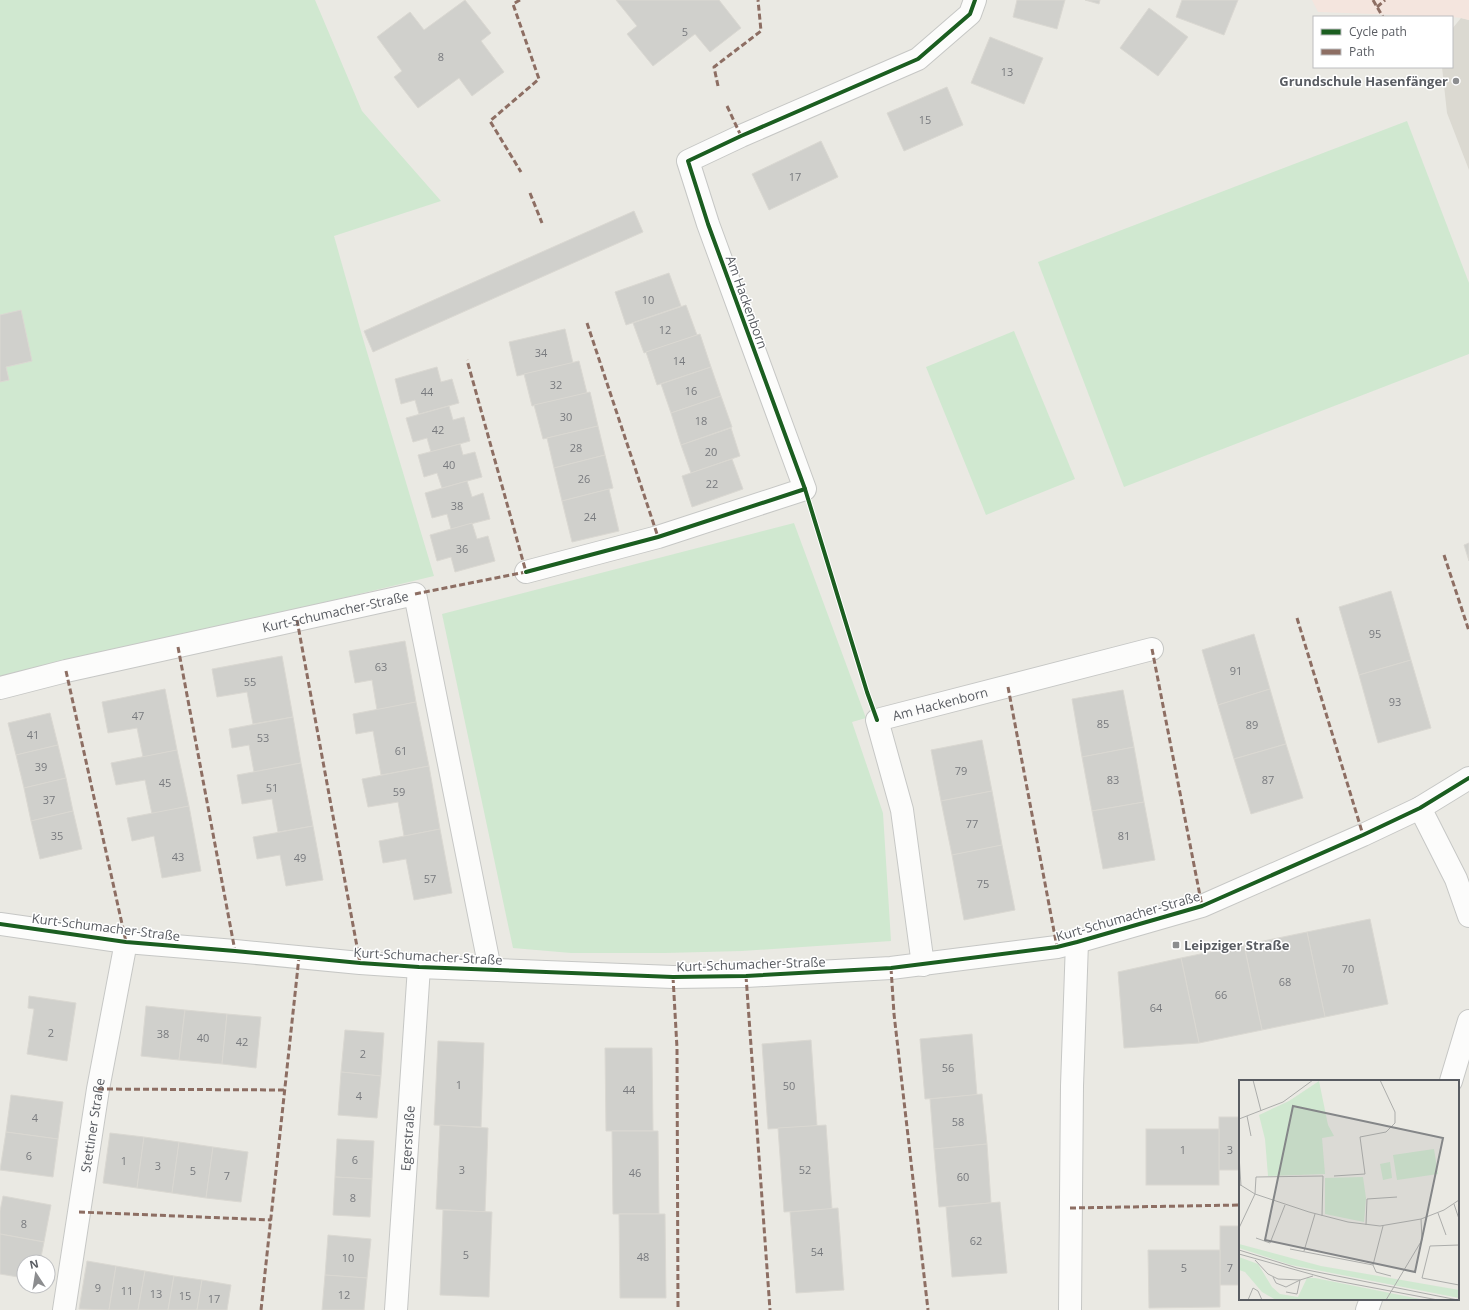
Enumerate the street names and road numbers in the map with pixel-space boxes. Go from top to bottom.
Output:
street label: Am Hackenborn [722,253,772,351]
street label: Kurt-Schumacher-Straße [260,587,410,636]
street label: Am Hackenborn [890,683,990,725]
street label: Kurt-Schumacher-Straße [1054,887,1202,945]
street label: Kurt-Schumacher-Straße [31,909,181,945]
street label: Kurt-Schumacher-Straße [353,943,503,969]
street label: Kurt-Schumacher-Straße [676,952,826,976]
street label: Stettiner Straße [76,1076,109,1174]
street label: Egerstraße [396,1105,419,1172]

